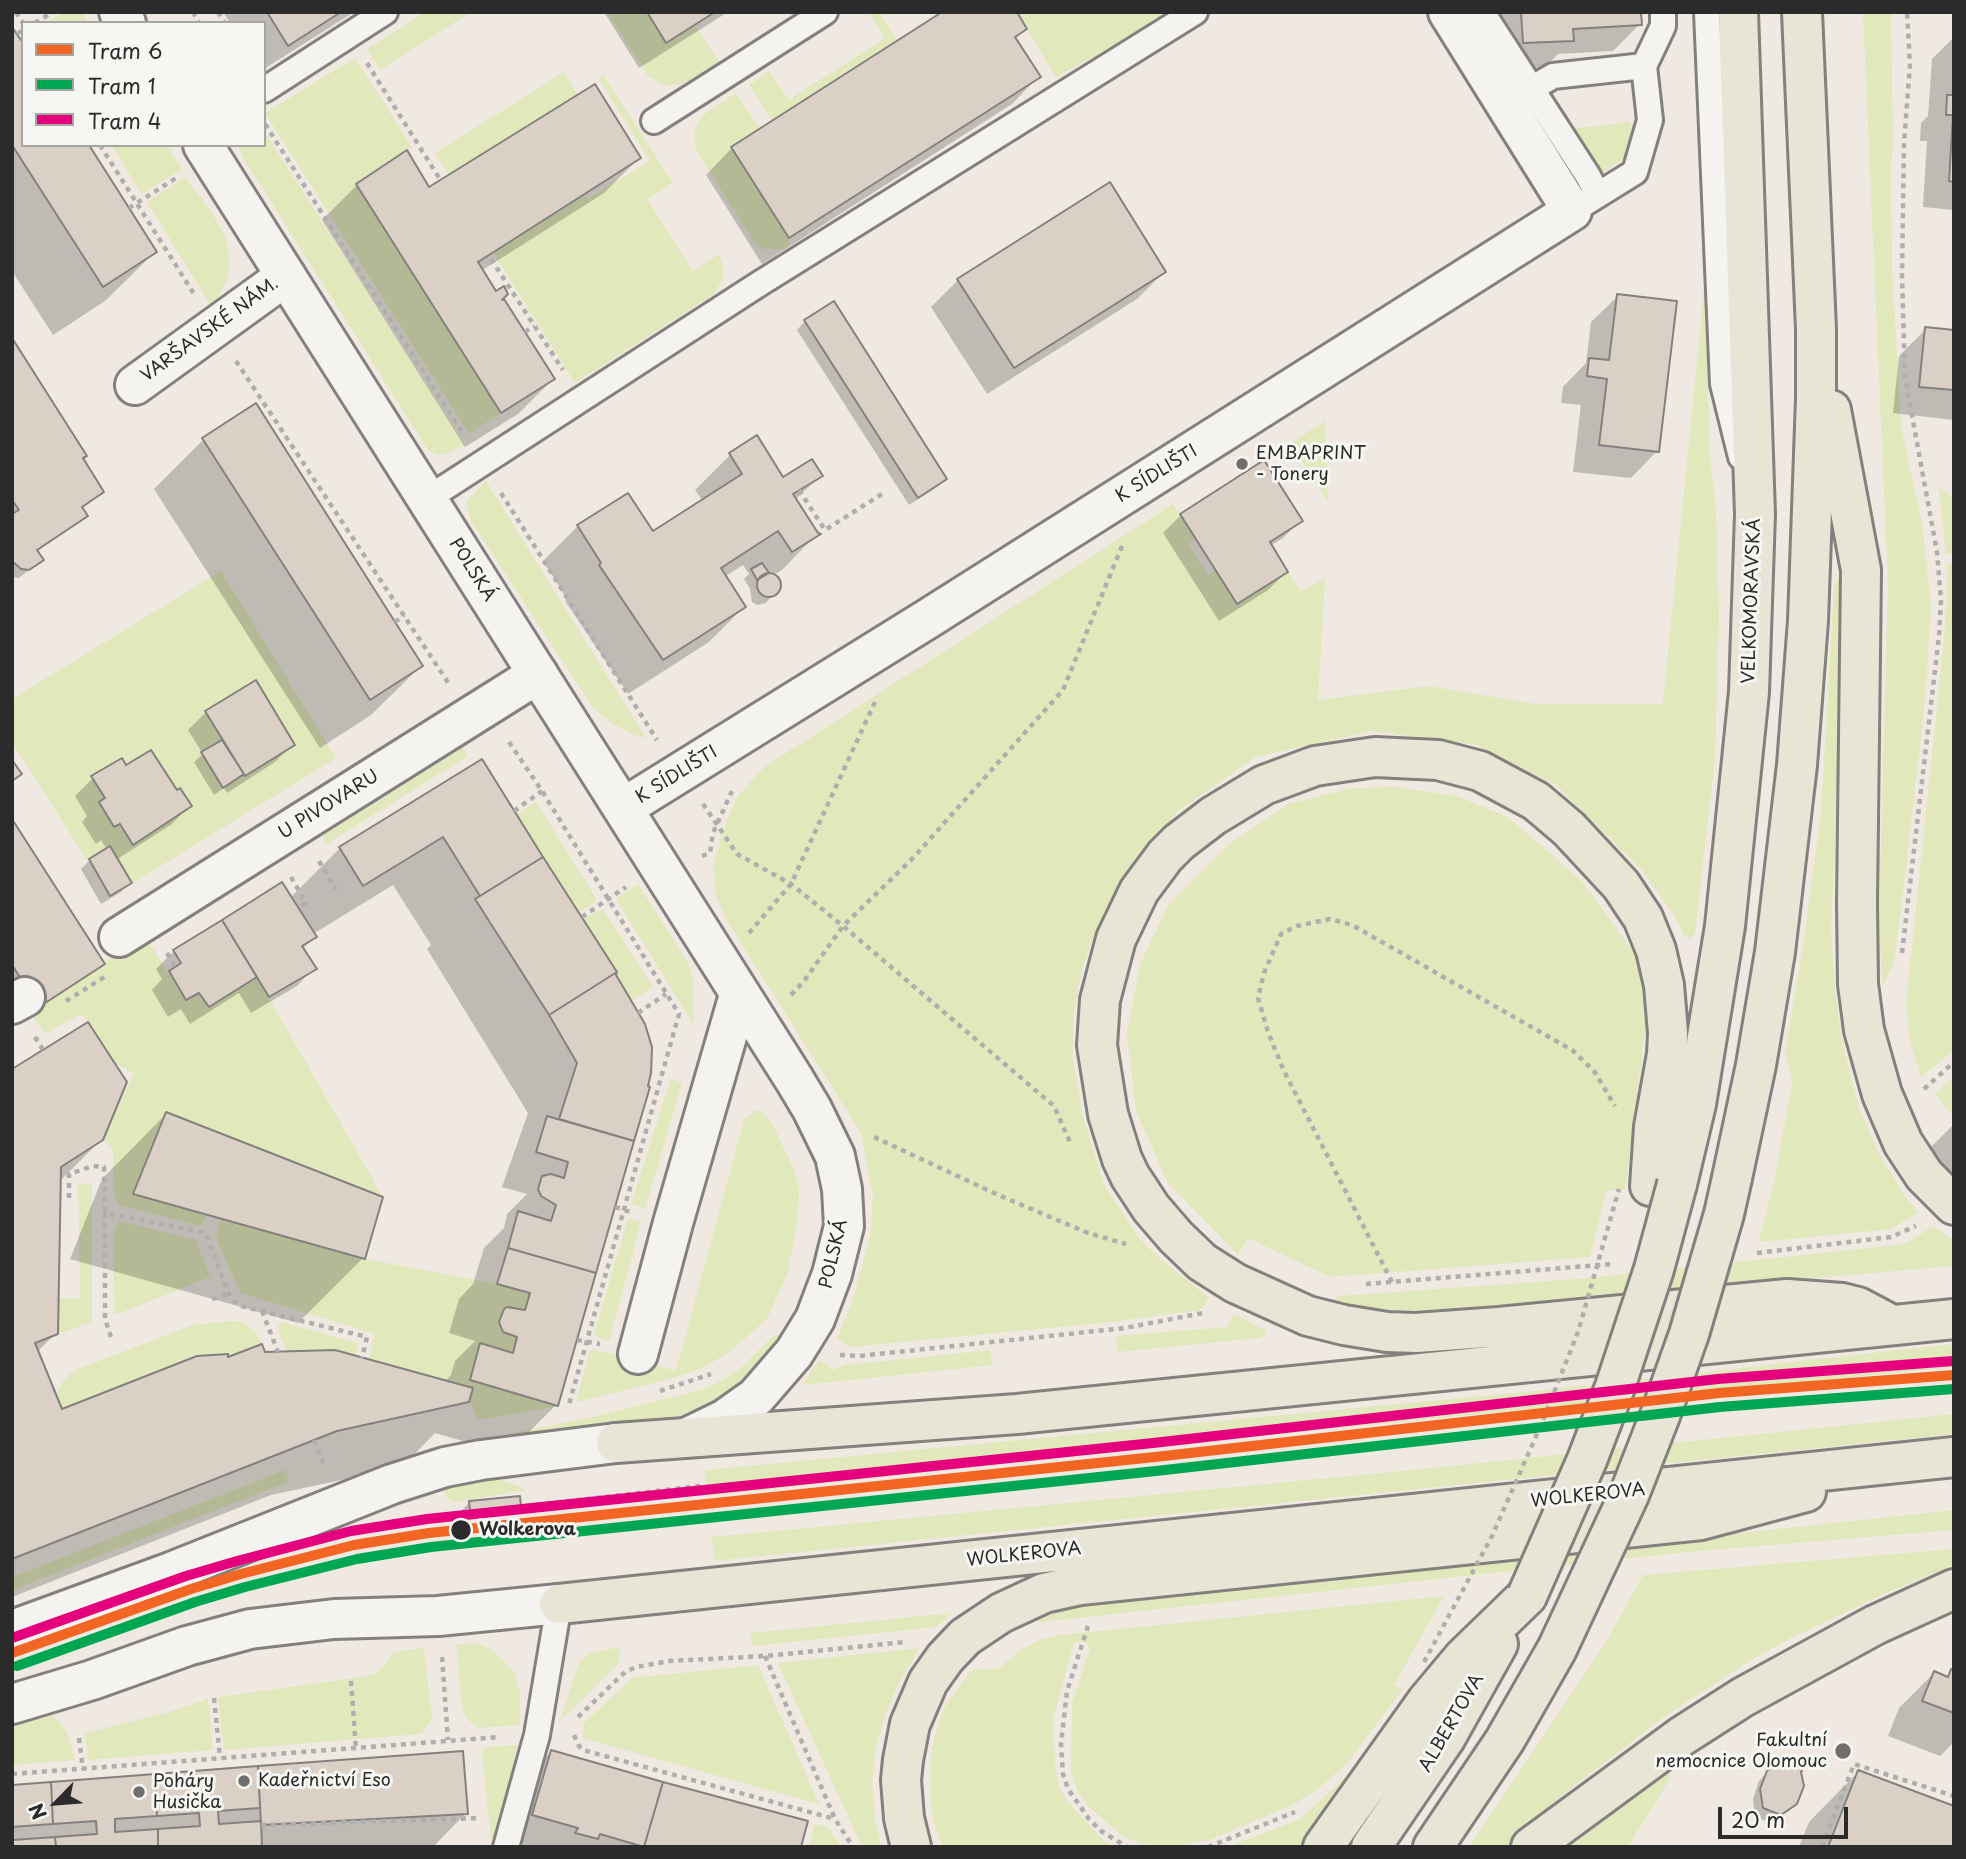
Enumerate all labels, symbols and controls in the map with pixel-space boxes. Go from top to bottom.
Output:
legend [21,21,266,147]
text: Tram 6 [88,34,162,66]
text: Tram 1 [88,69,156,101]
text: Tram 4 [88,104,162,136]
street label: VARŠAVSKÉ NÁM. [137,273,283,387]
street label: K SÍDLIŠTI [1112,440,1202,508]
place label: EMBAPRINT - Tonery [1256,443,1366,486]
marker: EMBAPRINT - Tonery [1234,456,1250,472]
street label: VELKOMORAVSKÁ [1738,518,1766,684]
street label: POLSKÁ [444,534,500,606]
street label: K SÍDLIŠTI [632,741,722,809]
street label: U PIVOVARU [275,766,383,844]
street label: POLSKÁ [816,1217,852,1291]
street label: WOLKEROVA [1530,1479,1646,1513]
marker: Wolkerova [449,1518,473,1542]
place label: Wolkerova [479,1519,576,1541]
street label: WOLKEROVA [966,1538,1082,1572]
street label: ALBERTOVA [1415,1670,1489,1776]
place label: Fakultní nemocnice Olomouc [1655,1730,1827,1772]
marker: Fakultní nemocnice Olomouc [1833,1741,1853,1761]
north arrow [21,1768,91,1838]
place label: Kadeřnictví Eso [258,1770,391,1792]
place label: Poháry Husička [153,1771,221,1814]
marker: Kadeřnictví Eso [236,1773,252,1789]
marker: Poháry Husička [131,1784,147,1800]
scale bar [1721,1792,1850,1836]
text: N [21,1799,53,1825]
text: 20 m [1731,1803,1785,1835]

